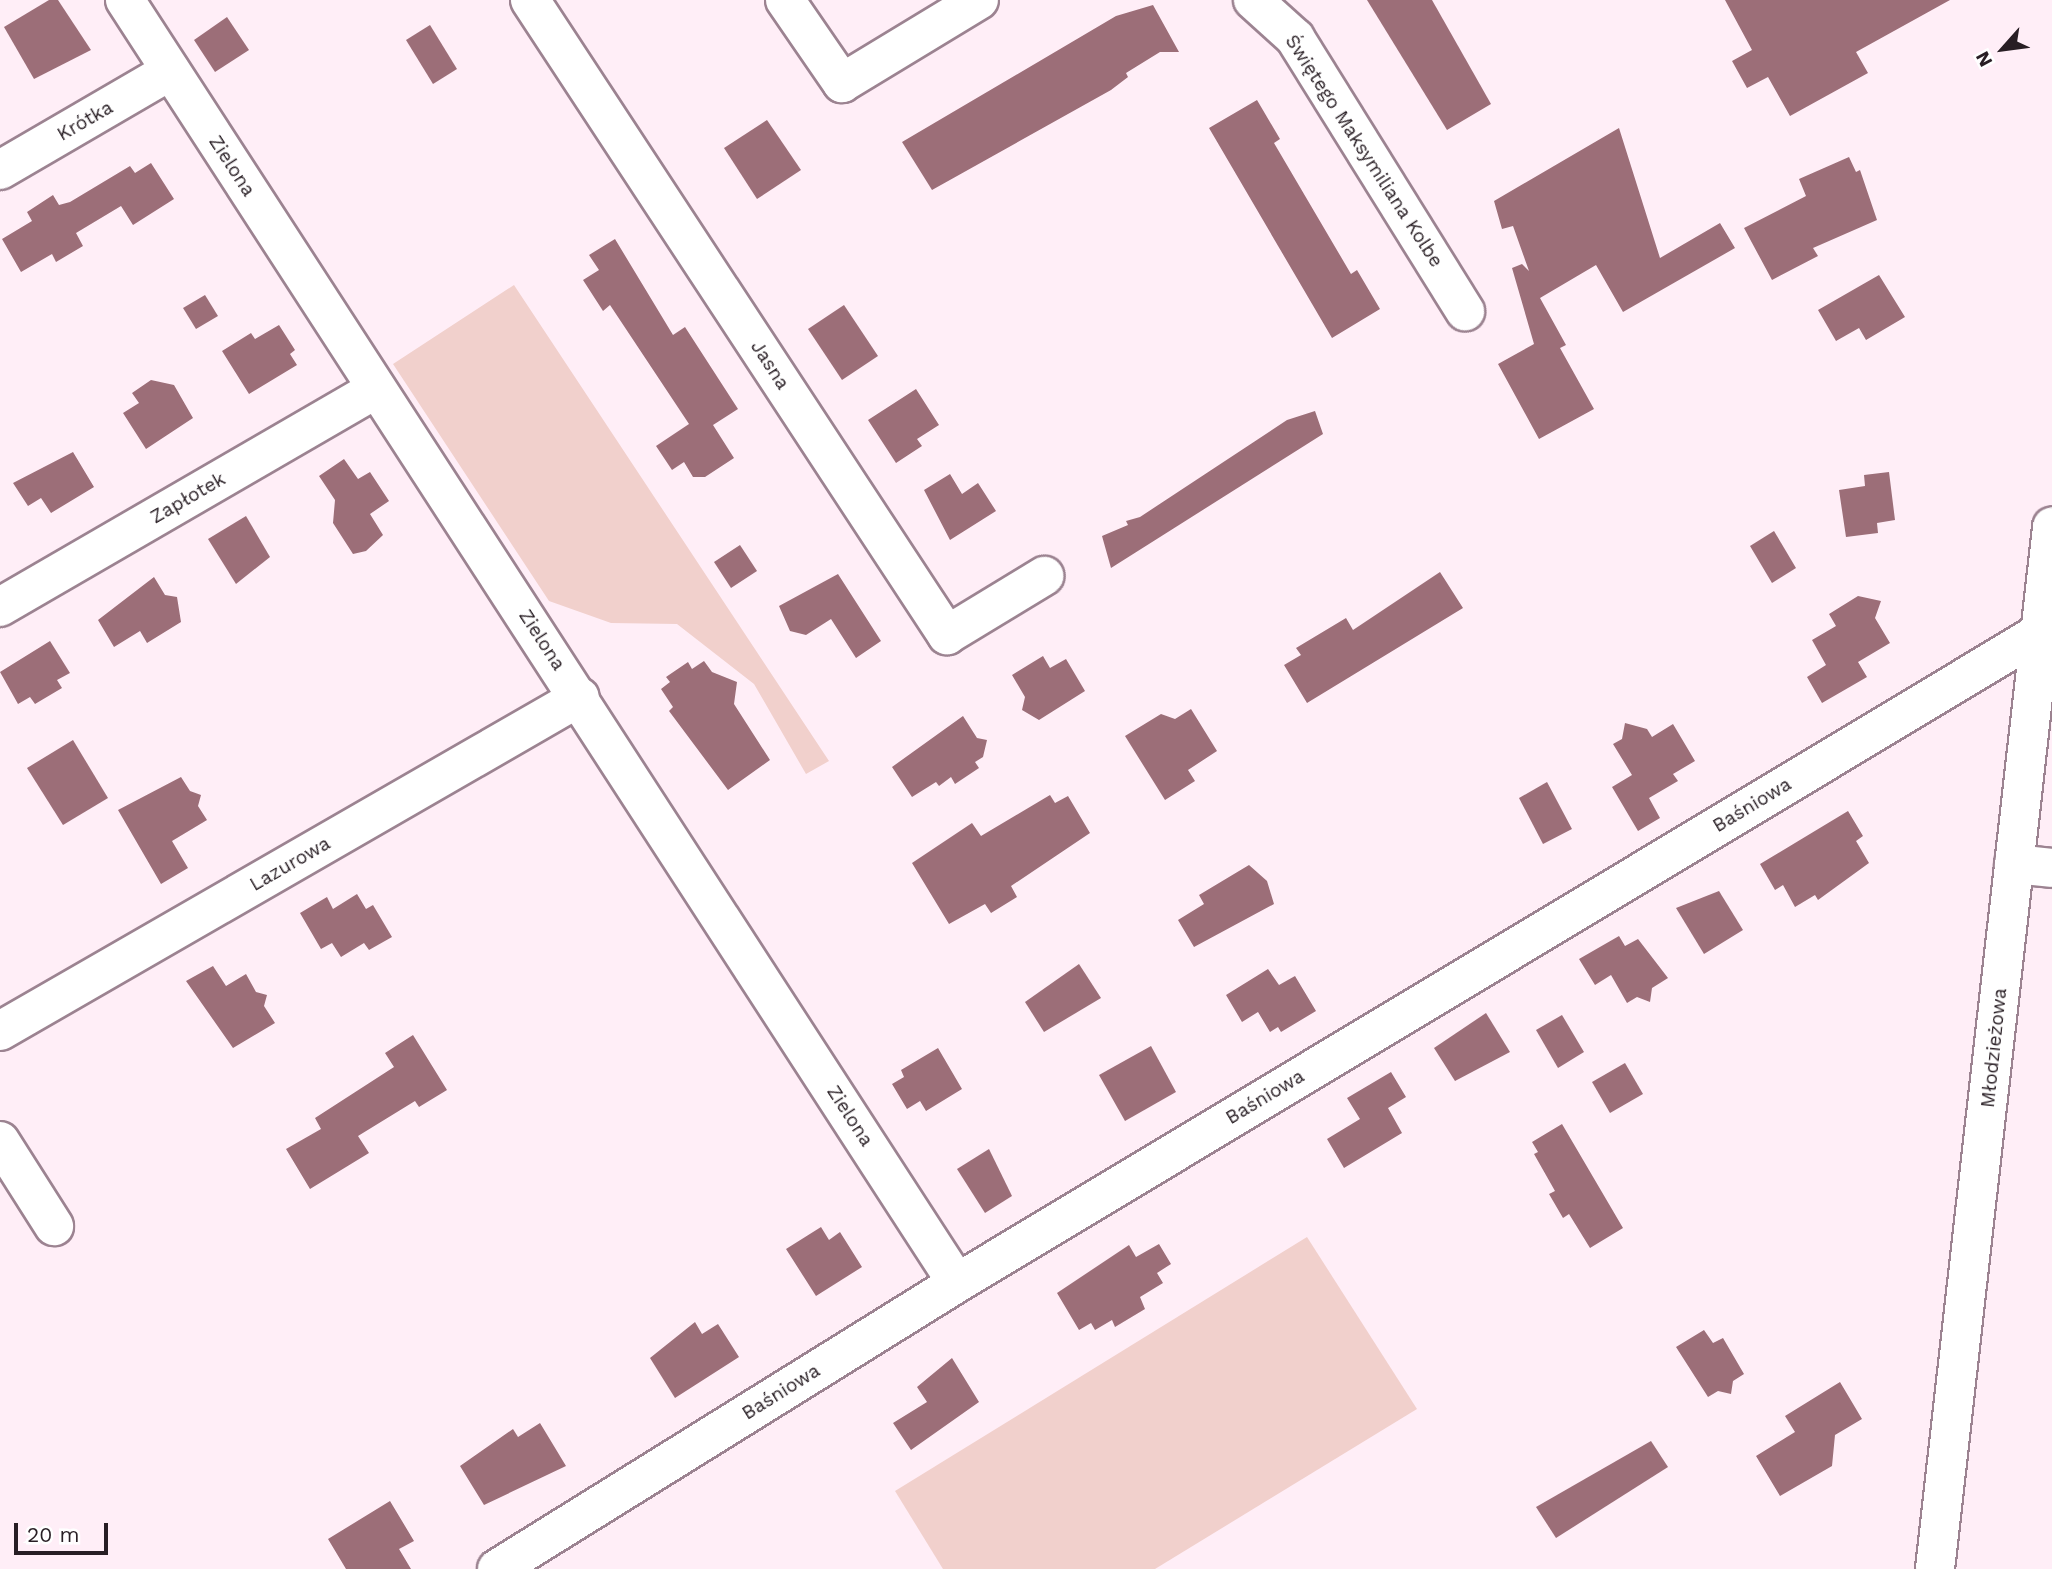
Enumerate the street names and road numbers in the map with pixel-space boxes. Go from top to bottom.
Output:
street label: Świętego Maksymiliana Kolbe [1280,30,1448,272]
street label: Krótka [53,96,117,146]
street label: Zielona [204,131,260,201]
street label: Jasna [746,336,794,394]
street label: Zapłotek [147,467,229,529]
street label: Zielona [514,605,570,675]
street label: Baśniowa [1709,773,1795,837]
street label: Lazurowa [246,832,334,896]
street label: Młodzieżowa [1976,987,2012,1109]
street label: Baśniowa [1222,1065,1308,1129]
street label: Zielona [822,1081,878,1151]
street label: Baśniowa [738,1359,824,1425]

